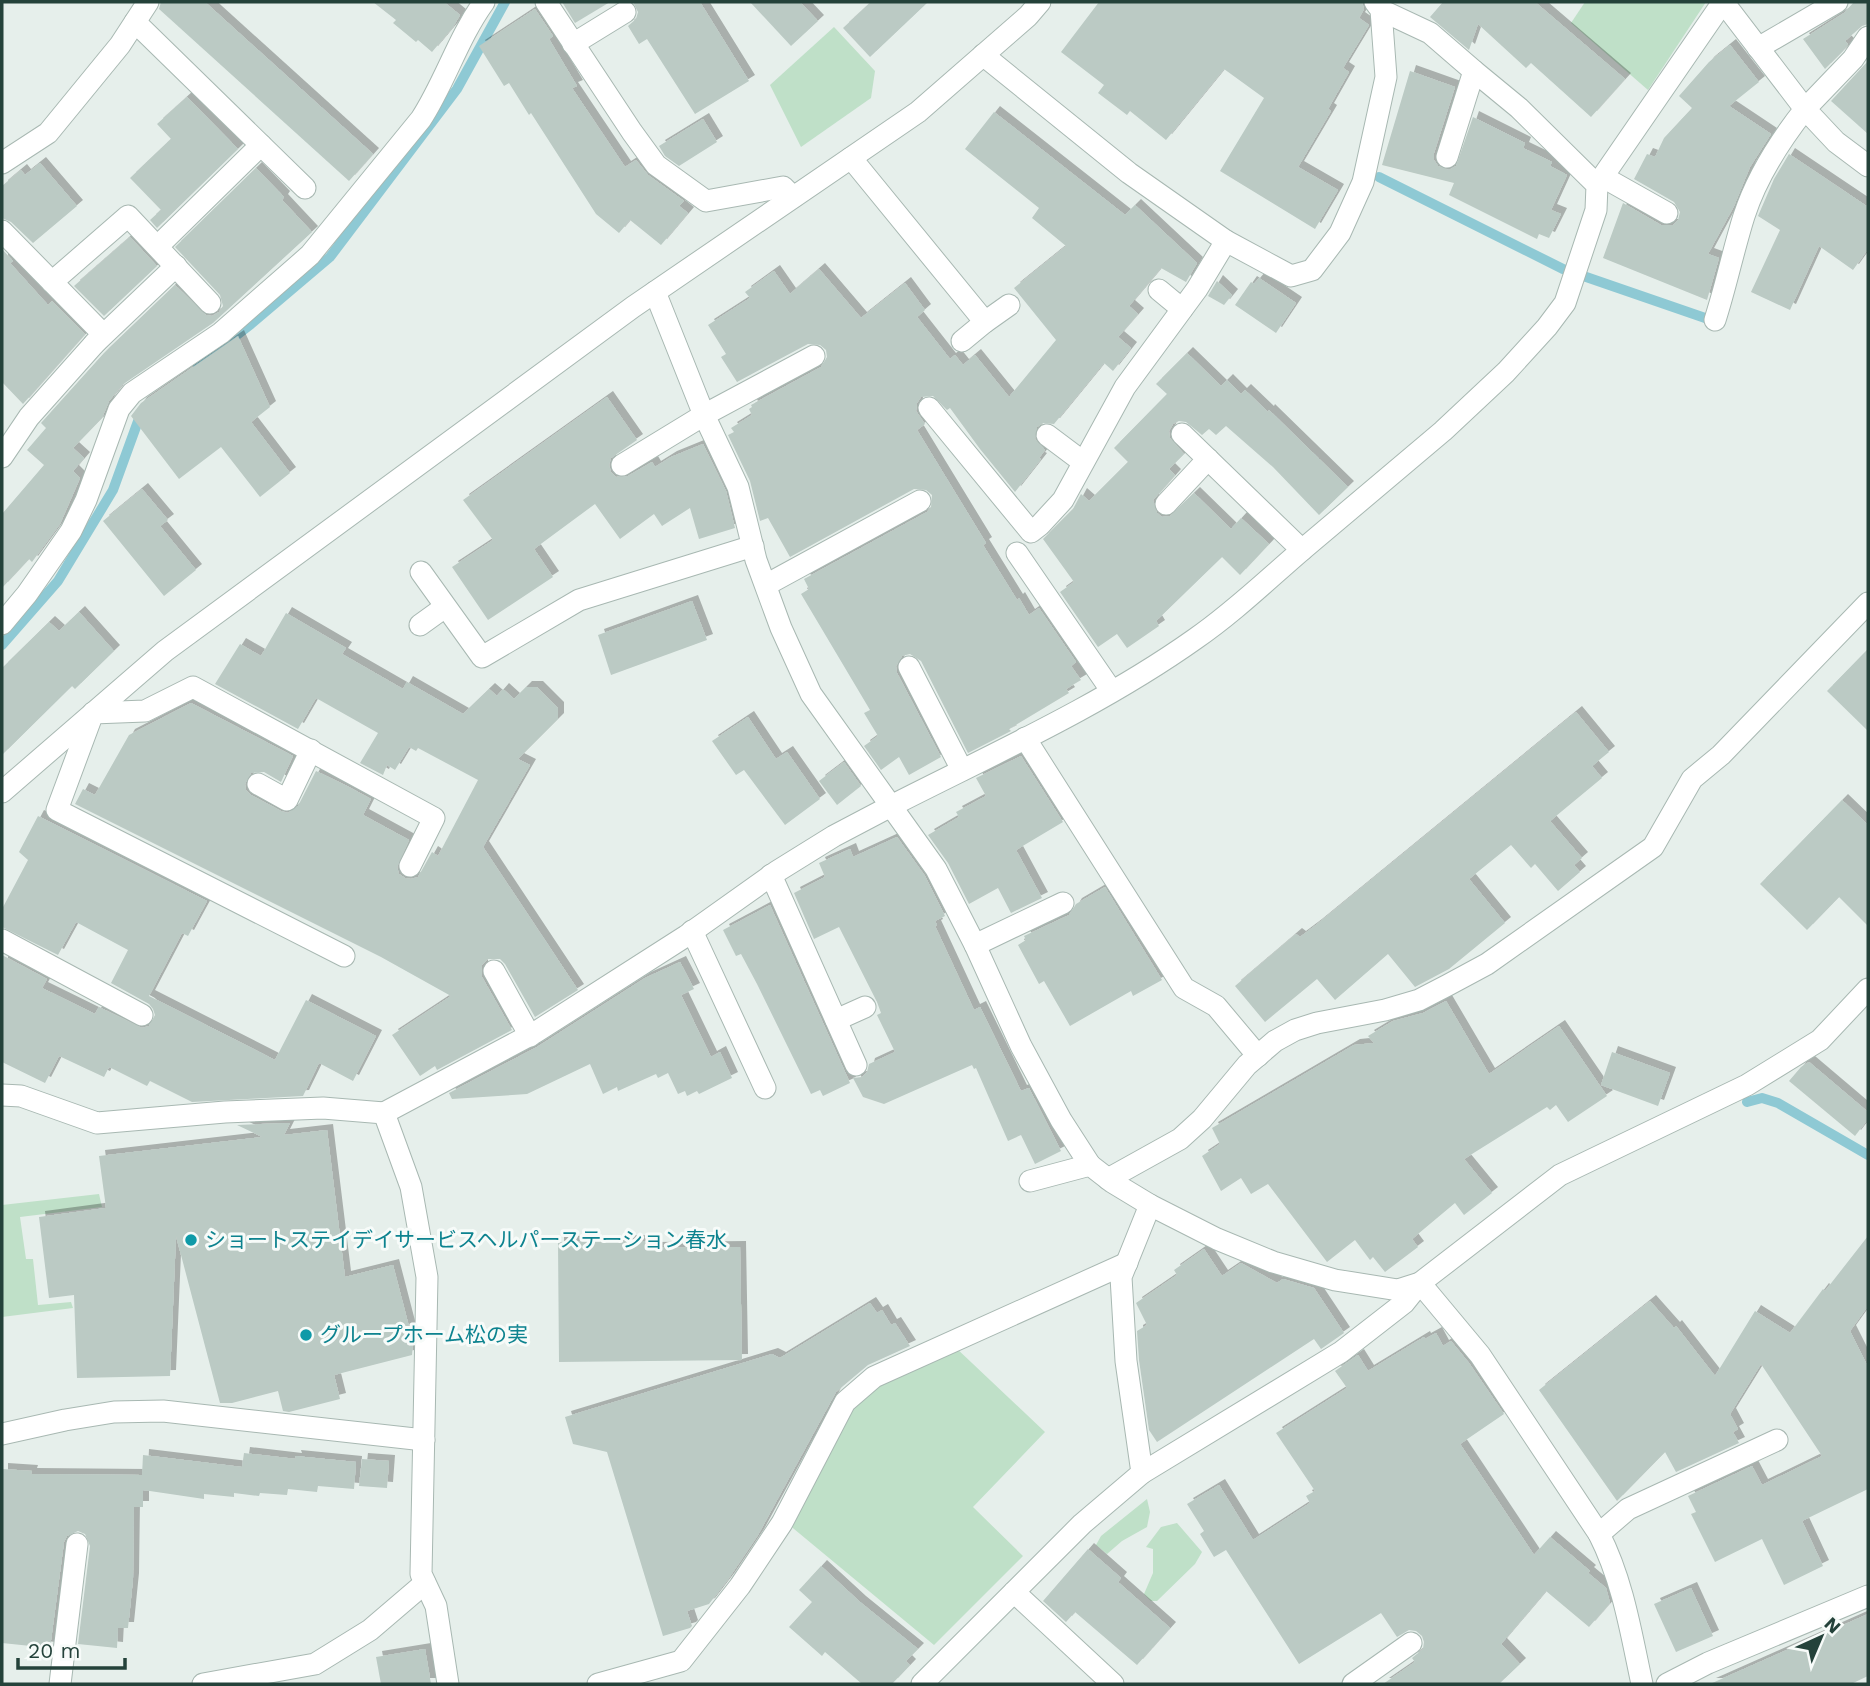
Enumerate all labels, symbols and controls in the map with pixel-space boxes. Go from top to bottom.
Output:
place label: ショートステイデイサービスヘルパーステーション春水 [205,1227,727,1252]
marker: ショートステイデイサービスヘルパーステーション春水 [183,1232,199,1248]
place label: グループホーム松の実 [320,1322,528,1347]
marker: グループホーム松の実 [298,1327,314,1343]
north arrow [1786,1602,1856,1672]
text: N [1819,1612,1846,1638]
scale bar [18,1626,124,1670]
text: 20 m [28,1638,80,1663]

